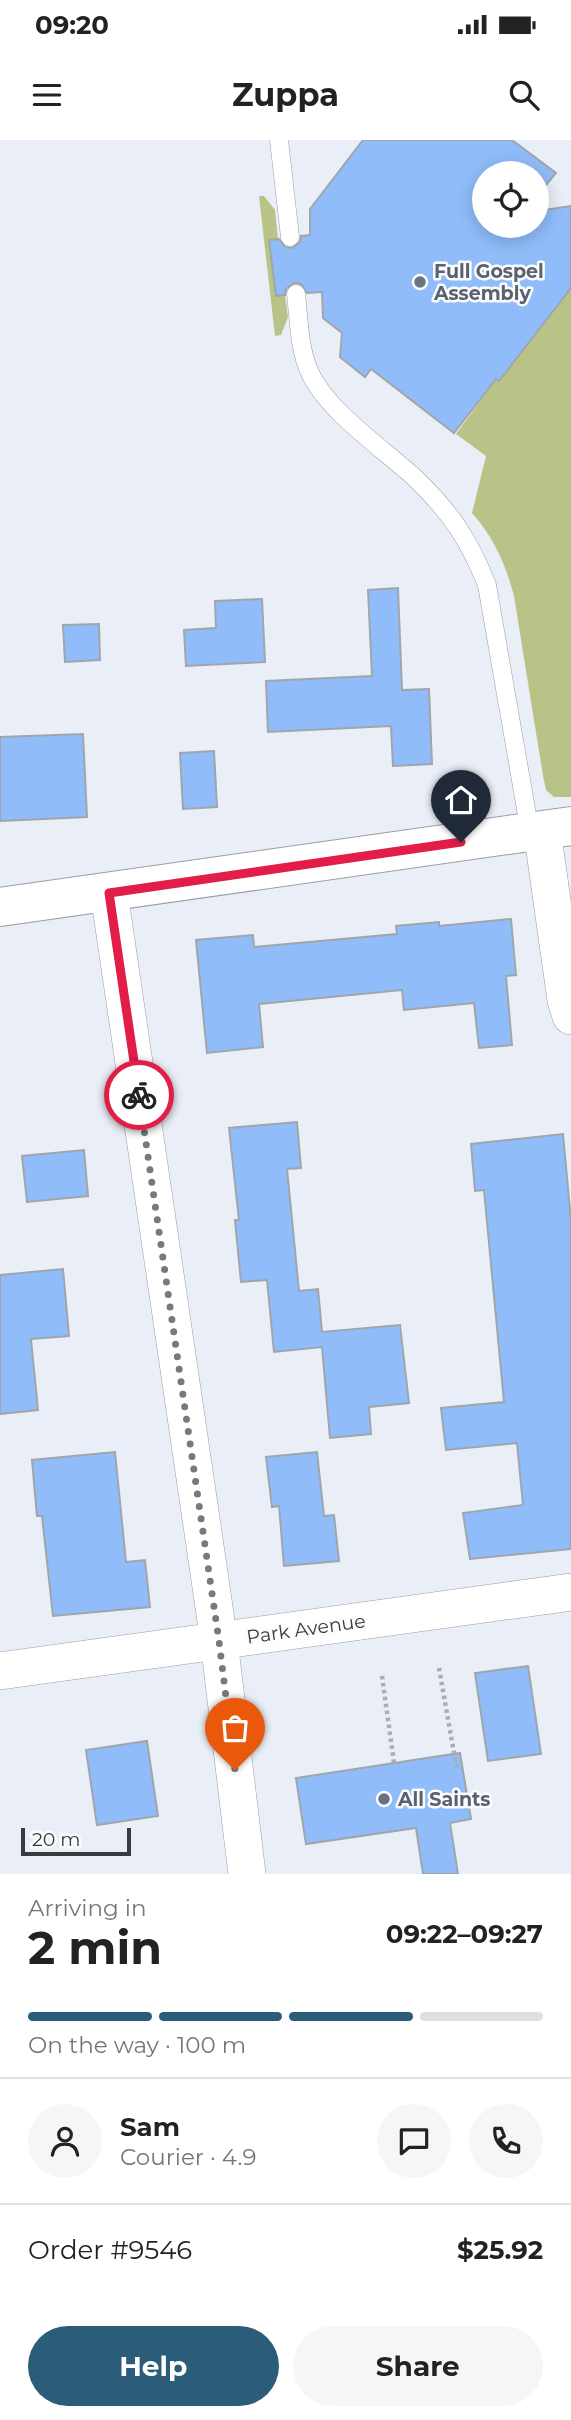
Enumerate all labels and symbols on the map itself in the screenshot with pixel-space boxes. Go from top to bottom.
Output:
place label: Full Gospel Assembly [433,260,544,305]
marker: Full Gospel Assembly [412,274,428,290]
pin [431,770,491,842]
courier [104,1060,174,1130]
street label: Park Avenue [245,1609,367,1649]
pin [205,1698,265,1770]
place label: All Saints [397,1788,490,1811]
marker: All Saints [376,1791,392,1807]
scale bar [21,1825,131,1857]

